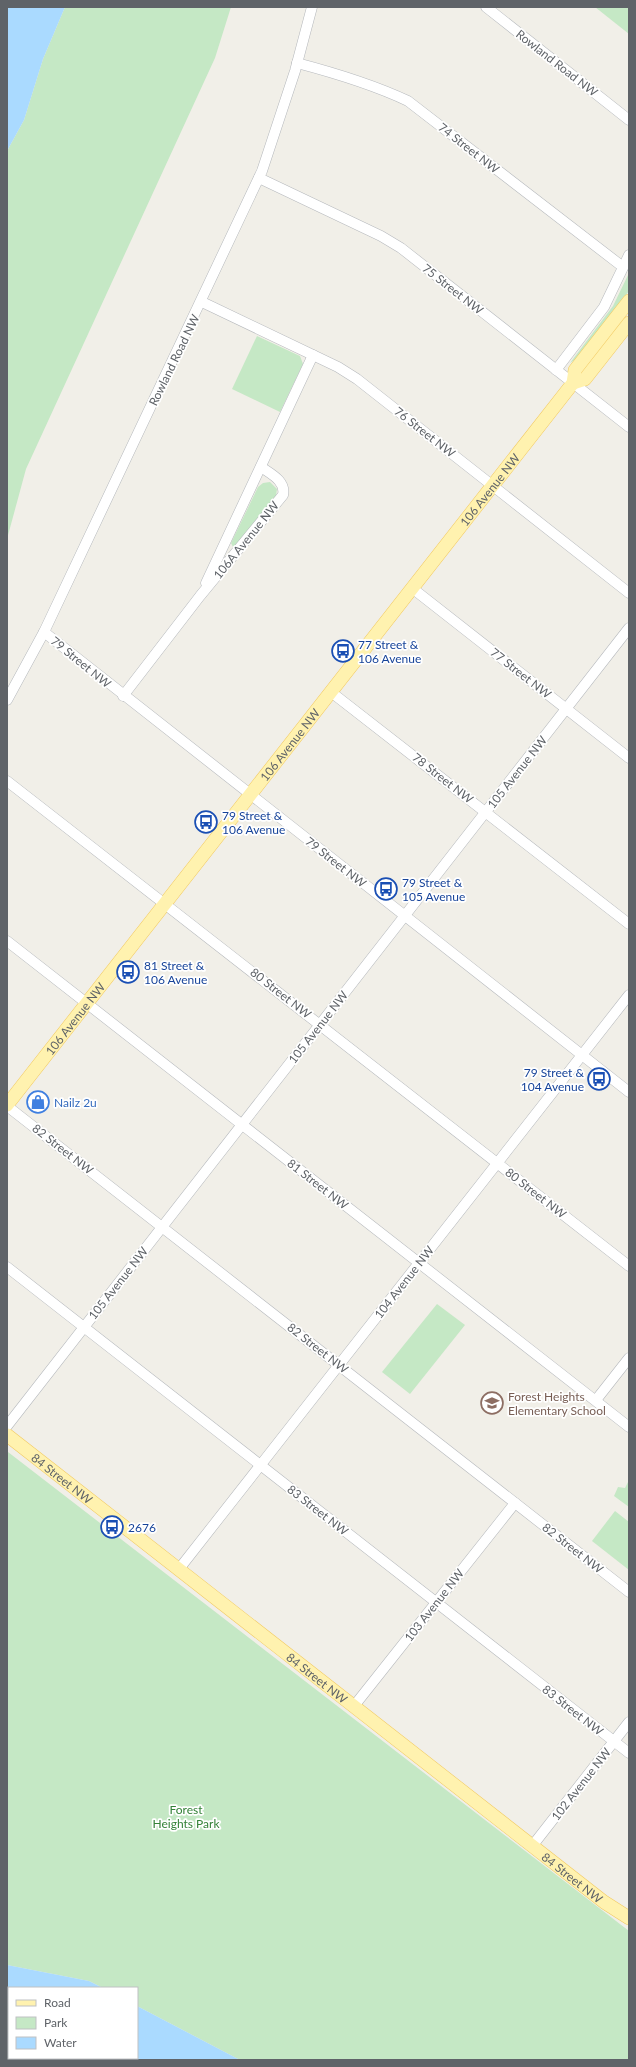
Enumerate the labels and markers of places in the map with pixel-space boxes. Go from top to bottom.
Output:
place label: 77 Street & 106 Avenue [358,637,421,666]
bus stop icon: 77 Street & 106 Avenue [330,638,356,664]
place label: 79 Street & 106 Avenue [222,808,285,837]
bus stop icon: 79 Street & 106 Avenue [193,809,219,835]
place label: 79 Street & 105 Avenue [402,875,465,904]
bus stop icon: 79 Street & 105 Avenue [373,876,399,902]
place label: 81 Street & 106 Avenue [144,958,207,987]
bus stop icon: 81 Street & 106 Avenue [115,959,141,985]
place label: 79 Street & 104 Avenue [521,1065,584,1094]
bus stop icon: 79 Street & 104 Avenue [586,1066,612,1092]
shop icon: Nailz 2u [25,1089,51,1115]
place label: Nailz 2u [54,1095,97,1110]
place label: Forest Heights Elementary School [508,1389,606,1418]
school or university icon: Forest Heights Elementary School [479,1390,505,1416]
bus stop icon: 2676 [99,1514,125,1540]
place label: 2676 [128,1520,156,1535]

